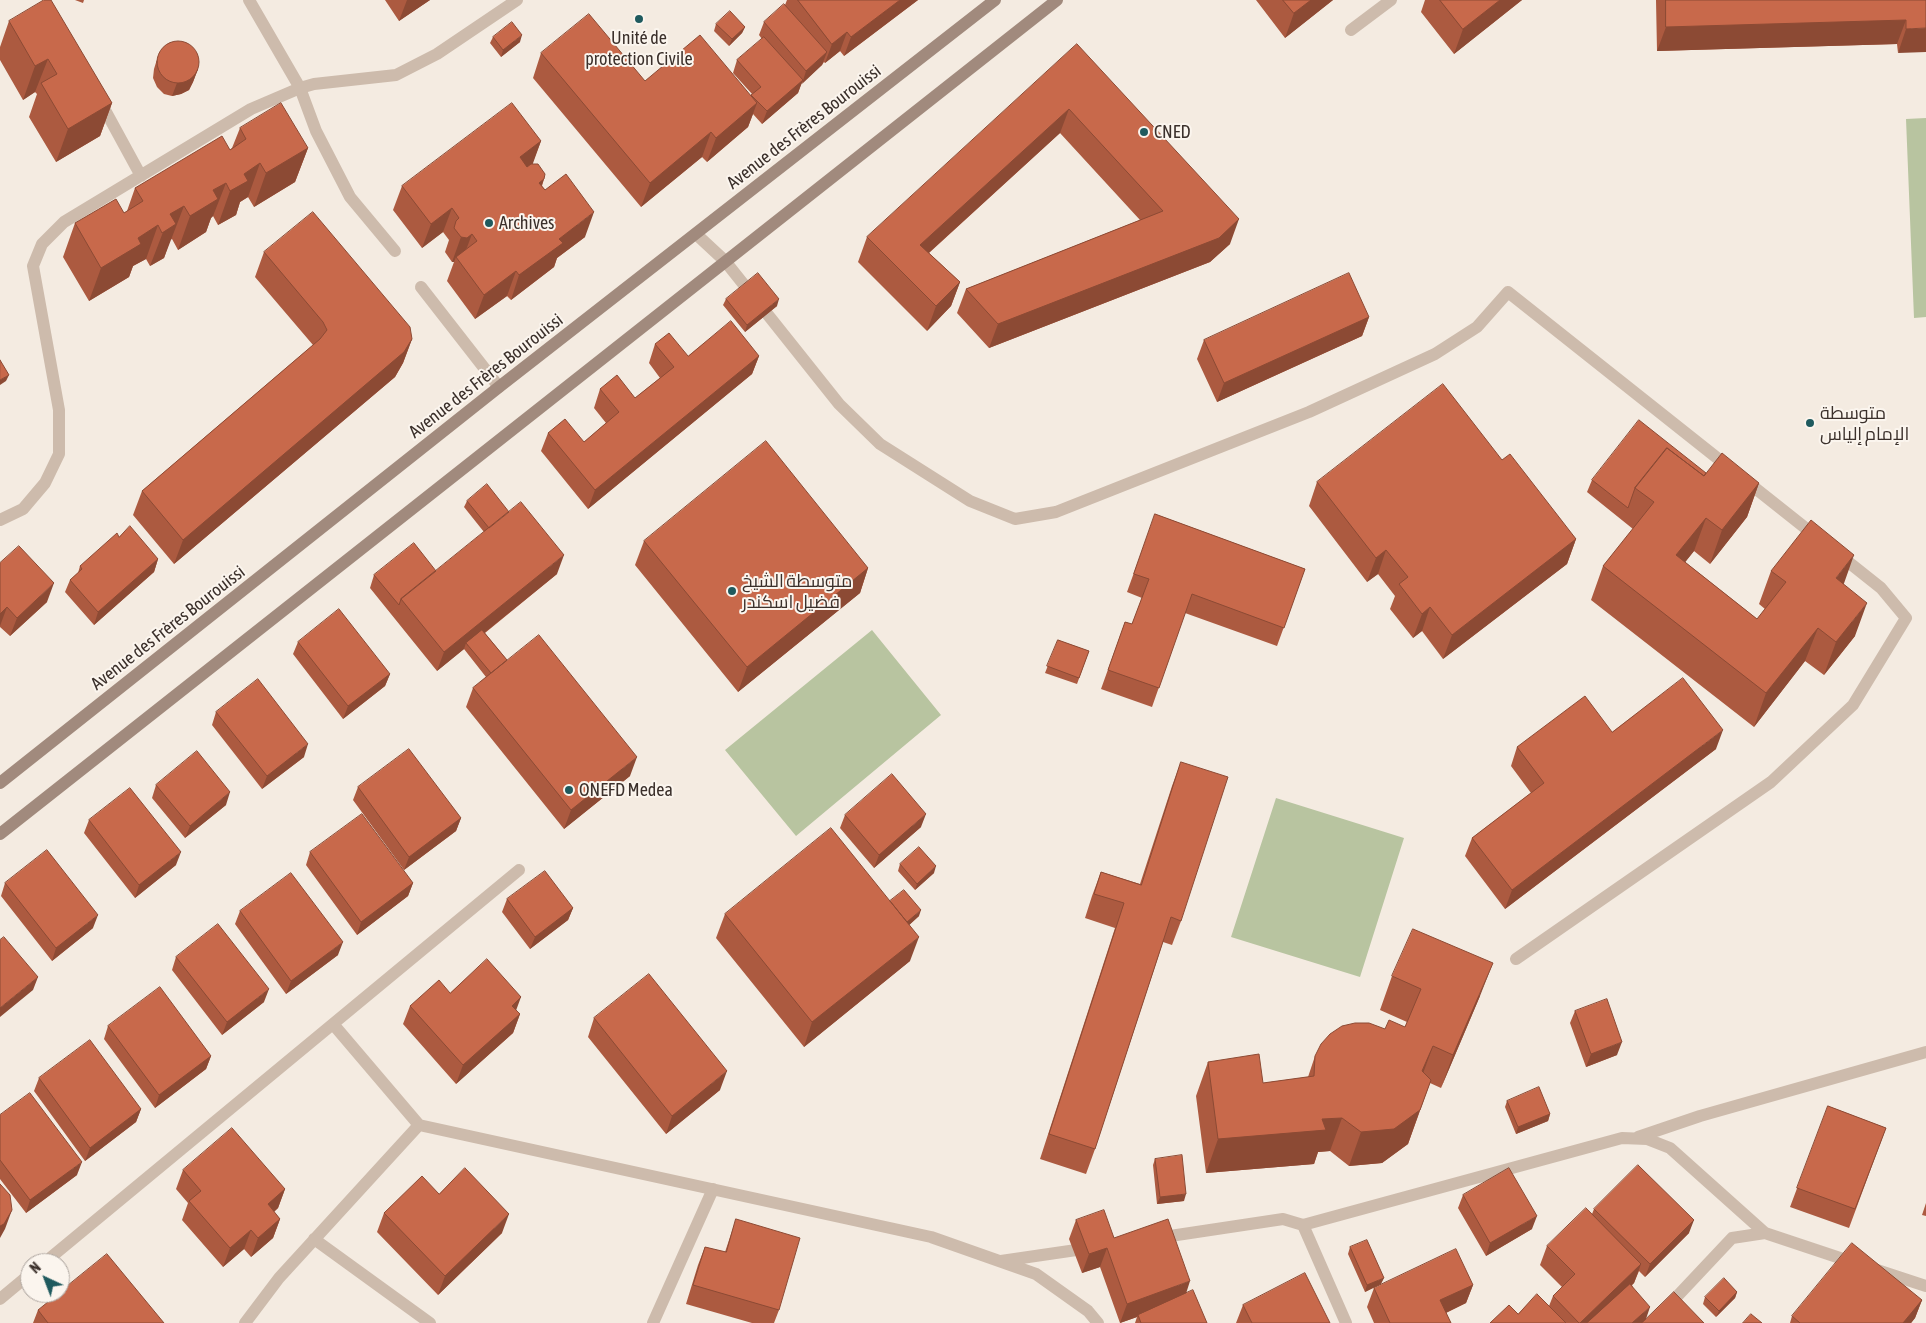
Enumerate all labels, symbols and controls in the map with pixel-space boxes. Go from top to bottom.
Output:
marker: Unité de protection Civile [633,13,645,25]
place label: Unité de protection Civile [585,27,693,70]
street label: Avenue des Frères Bourouissi [723,60,885,194]
place label: CNED [1154,121,1190,143]
marker: CNED [1138,126,1150,138]
place label: Archives [499,212,554,234]
marker: Archives [483,217,495,229]
street label: Avenue des Frères Bourouissi [405,309,567,443]
place label: متوسطة الإمام إلياس [1820,402,1909,444]
marker: متوسطة الإمام إلياس [1804,417,1816,429]
street label: Avenue des Frères Bourouissi [87,561,249,695]
place label: متوسطة الشيخ فضيل اسكندر [742,570,852,612]
marker: متوسطة الشيخ فضيل اسكندر [726,585,738,597]
place label: ONEFD Medea [579,779,673,801]
marker: ONEFD Medea [563,784,575,796]
north arrow [20,1253,70,1303]
text: N [27,1259,44,1276]

